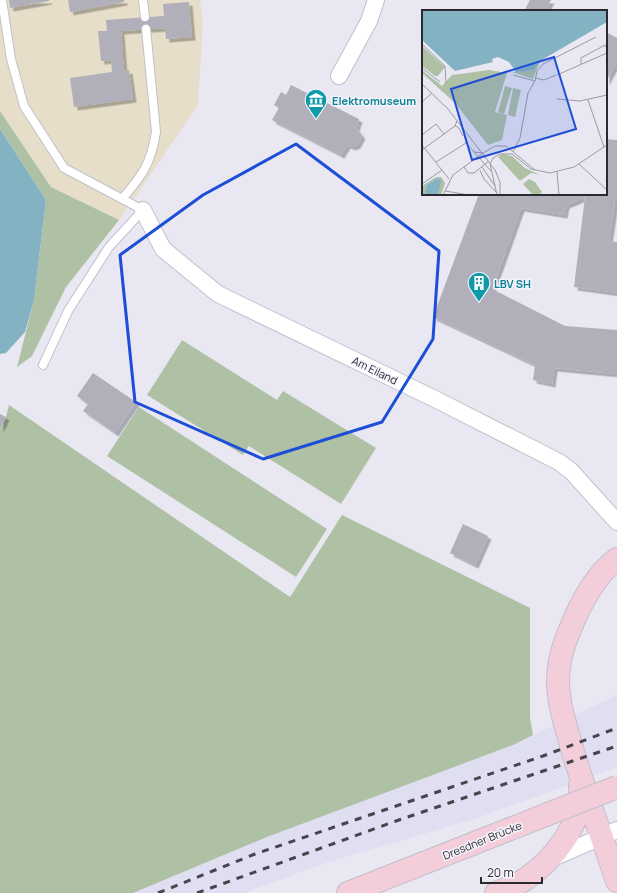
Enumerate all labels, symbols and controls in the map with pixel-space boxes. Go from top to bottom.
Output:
inset map [422,10,607,195]
museum icon: Elektromuseum [303,87,329,120]
place label: Elektromuseum [332,93,416,108]
building icon: LBV SH [466,270,492,303]
place label: LBV SH [494,276,531,291]
street label: Am Eiland [350,353,400,387]
street label: Dresdner Brücke [440,817,524,863]
scale bar [481,859,542,885]
text: 20 m [487,864,514,881]

